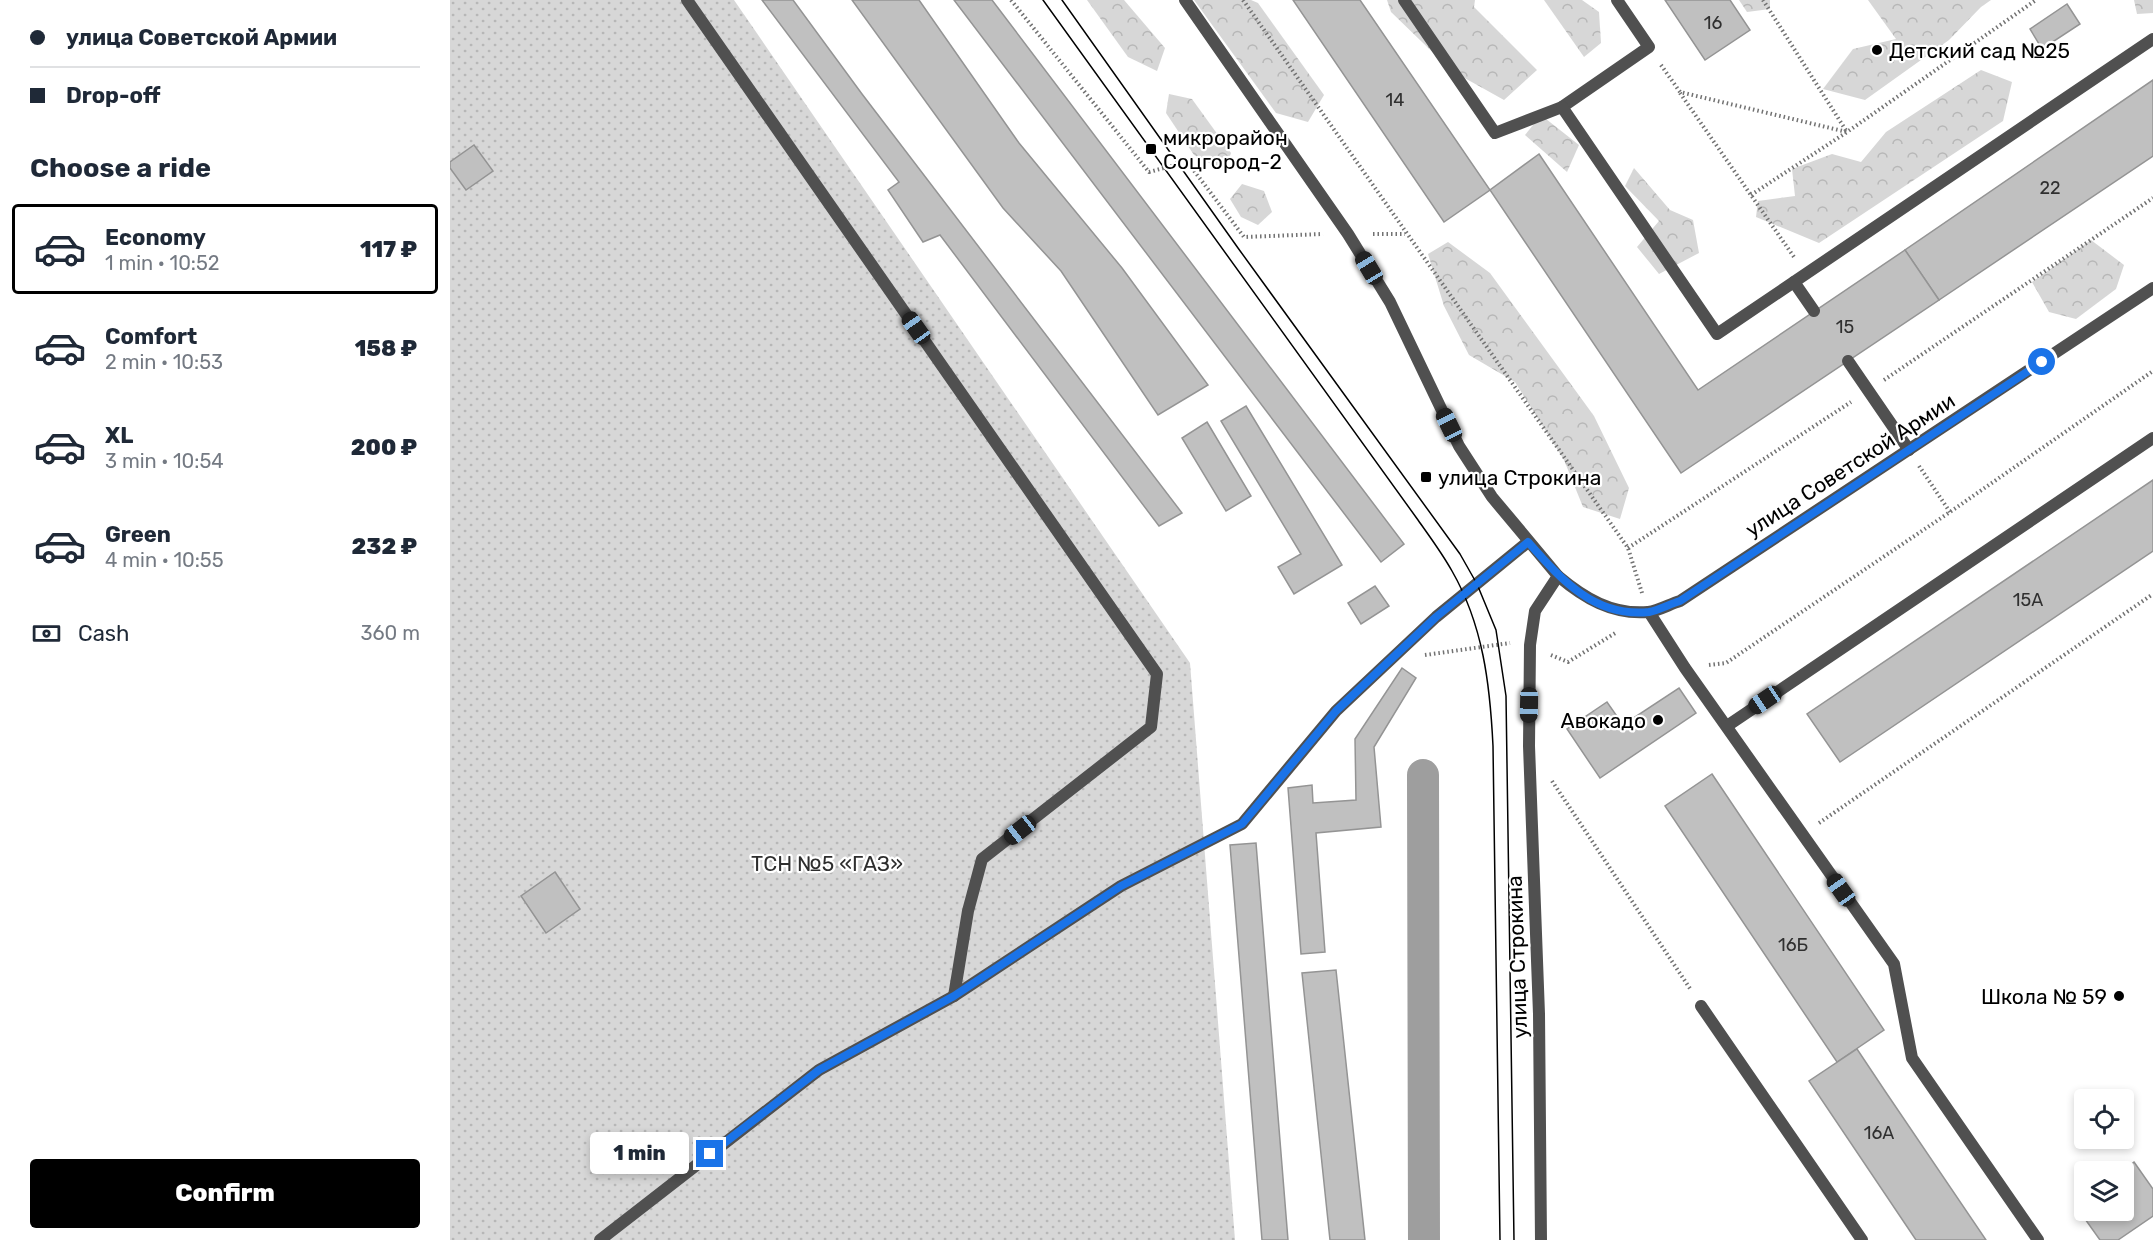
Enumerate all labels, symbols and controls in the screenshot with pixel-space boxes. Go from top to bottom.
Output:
house number: 16 [1704,12,1722,34]
text: улица Советской Армии [66,24,337,51]
place label: Детский сад №25 [1889,38,2070,63]
marker: Детский сад №25 [1870,43,1884,57]
text: Drop-off [66,82,161,109]
house number: 14 [1386,89,1404,111]
place label: микрорайон Соцгород-2 [1163,125,1288,174]
marker: микрорайон Соцгород-2 [1144,142,1158,156]
text: Choose a ride [30,152,211,184]
house number: 22 [2039,177,2061,199]
icon: car [33,222,87,276]
text: Economy [105,224,206,251]
text: 117 ₽ [360,236,417,263]
car [1352,248,1386,288]
text: 1 min · 10:52 [105,251,220,275]
car [898,308,934,348]
house number: 15 [1836,316,1854,338]
icon: car [33,321,87,375]
text: Comfort [105,323,197,350]
text: 158 ₽ [355,335,417,362]
route start [2028,348,2055,375]
text: 2 min · 10:53 [105,350,223,374]
street label: улица Советской Армии [1741,388,1959,542]
car [1433,405,1465,445]
icon: car [33,420,87,474]
text: XL [105,422,133,449]
text: 200 ₽ [351,434,417,461]
text: 3 min · 10:54 [105,449,224,473]
place label: улица Строкина [1438,465,1601,490]
marker: улица Строкина [1419,470,1433,484]
icon: car [33,519,87,573]
text: Green [105,521,171,548]
text: 232 ₽ [351,533,417,560]
text: 4 min · 10:55 [105,548,224,572]
house number: 15А [2013,589,2043,611]
icon: cash [30,617,63,650]
text: Cash [78,620,129,647]
text: 360 m [361,621,420,645]
car [1745,682,1785,718]
car [1520,687,1538,723]
place label: Авокадо [1561,708,1646,733]
marker: Авокадо [1651,713,1665,727]
car [1000,812,1040,848]
park label: ТСН №5 «ГАЗ» [751,851,903,876]
car [1823,870,1859,910]
street label: улица Строкина [1502,875,1532,1039]
house number: 16Б [1778,934,1808,956]
place label: Школа № 59 [1981,984,2107,1009]
marker: Школа № 59 [2112,989,2126,1003]
map controls [2074,1089,2134,1221]
button: locate [2074,1089,2134,1149]
house number: 16А [1864,1122,1894,1144]
callout: 1 min [590,1133,689,1175]
route end [696,1140,723,1167]
text: 1 min [613,1141,666,1165]
button: Confirm [30,1159,420,1228]
button: layers [2074,1161,2134,1221]

